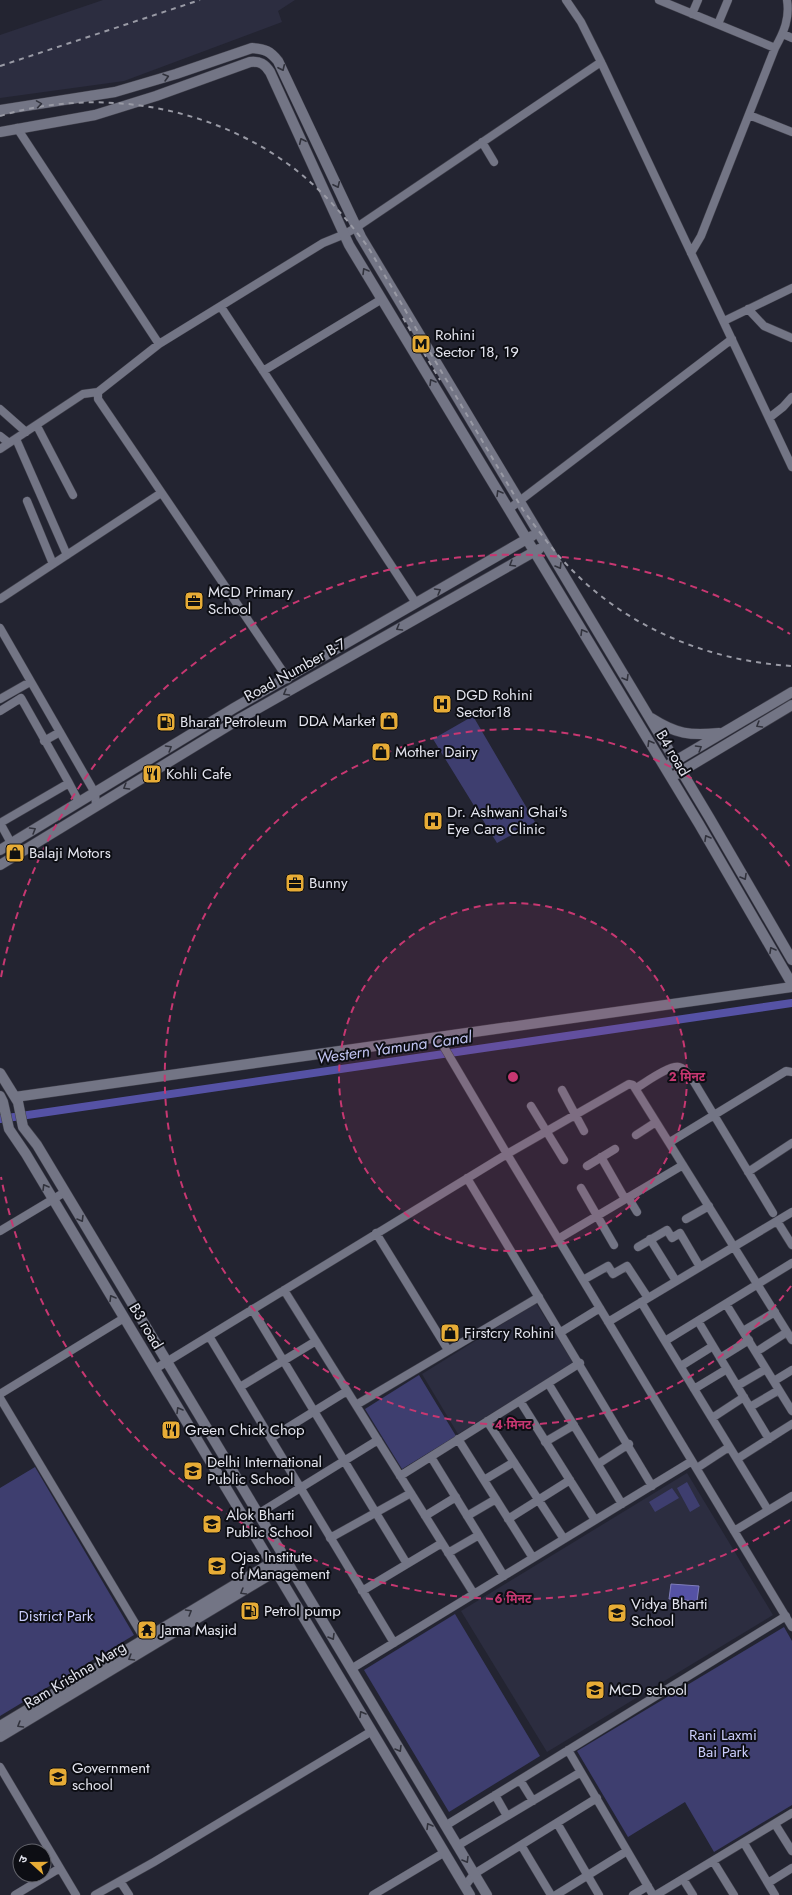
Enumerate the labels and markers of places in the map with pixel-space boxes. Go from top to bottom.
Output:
place label: Rohini Sector 18, 19 [435,324,519,363]
metro station icon: Rohini Sector 18, 19 [410,333,432,355]
place label: MCD Primary School [208,581,294,620]
office icon: MCD Primary School [183,590,205,612]
place label: DGD Rohini Sector18 [456,684,533,723]
hospital icon: DGD Rohini Sector18 [431,693,453,715]
place label: DDA Market [298,710,375,732]
shop icon: DDA Market [378,710,400,732]
fuel station icon: Bharat Petroleum [155,711,177,733]
place label: Bharat Petroleum [180,711,287,733]
shop icon: Mother Dairy [370,741,392,763]
place label: Mother Dairy [395,741,478,763]
restaurant icon: Kohli Cafe [141,763,163,785]
place label: Kohli Cafe [166,763,232,785]
place label: Dr. Ashwani Ghai's Eye Care Clinic [447,801,567,840]
hospital icon: Dr. Ashwani Ghai's Eye Care Clinic [422,810,444,832]
shop icon: Balaji Motors [4,842,26,864]
place label: Balaji Motors [29,842,111,864]
office icon: Bunny [284,872,306,894]
place label: Bunny [309,872,348,894]
centre of rings [506,1070,520,1084]
shop icon: Firstcry Rohini [439,1322,461,1344]
place label: Firstcry Rohini [464,1322,554,1344]
restaurant icon: Green Chick Chop [160,1419,182,1441]
place label: Green Chick Chop [185,1419,305,1441]
place label: Delhi International Public School [207,1451,322,1490]
school or university icon: Delhi International Public School [182,1460,204,1482]
place label: Alok Bharti Public School [226,1504,312,1543]
school or university icon: Alok Bharti Public School [201,1513,223,1535]
place label: Ojas Institute of Management [231,1546,330,1585]
school or university icon: Ojas Institute of Management [206,1555,228,1577]
place label: Vidya Bharti School [631,1593,708,1632]
fuel station icon: Petrol pump [239,1600,261,1622]
place label: Petrol pump [264,1600,341,1622]
school or university icon: Vidya Bharti School [606,1602,628,1624]
temple icon: Jama Masjid [136,1619,158,1641]
place label: Jama Masjid [159,1619,237,1641]
school or university icon: MCD school [584,1679,606,1701]
place label: MCD school [609,1679,687,1701]
place label: Government school [72,1757,150,1796]
school or university icon: Government school [47,1766,69,1788]

